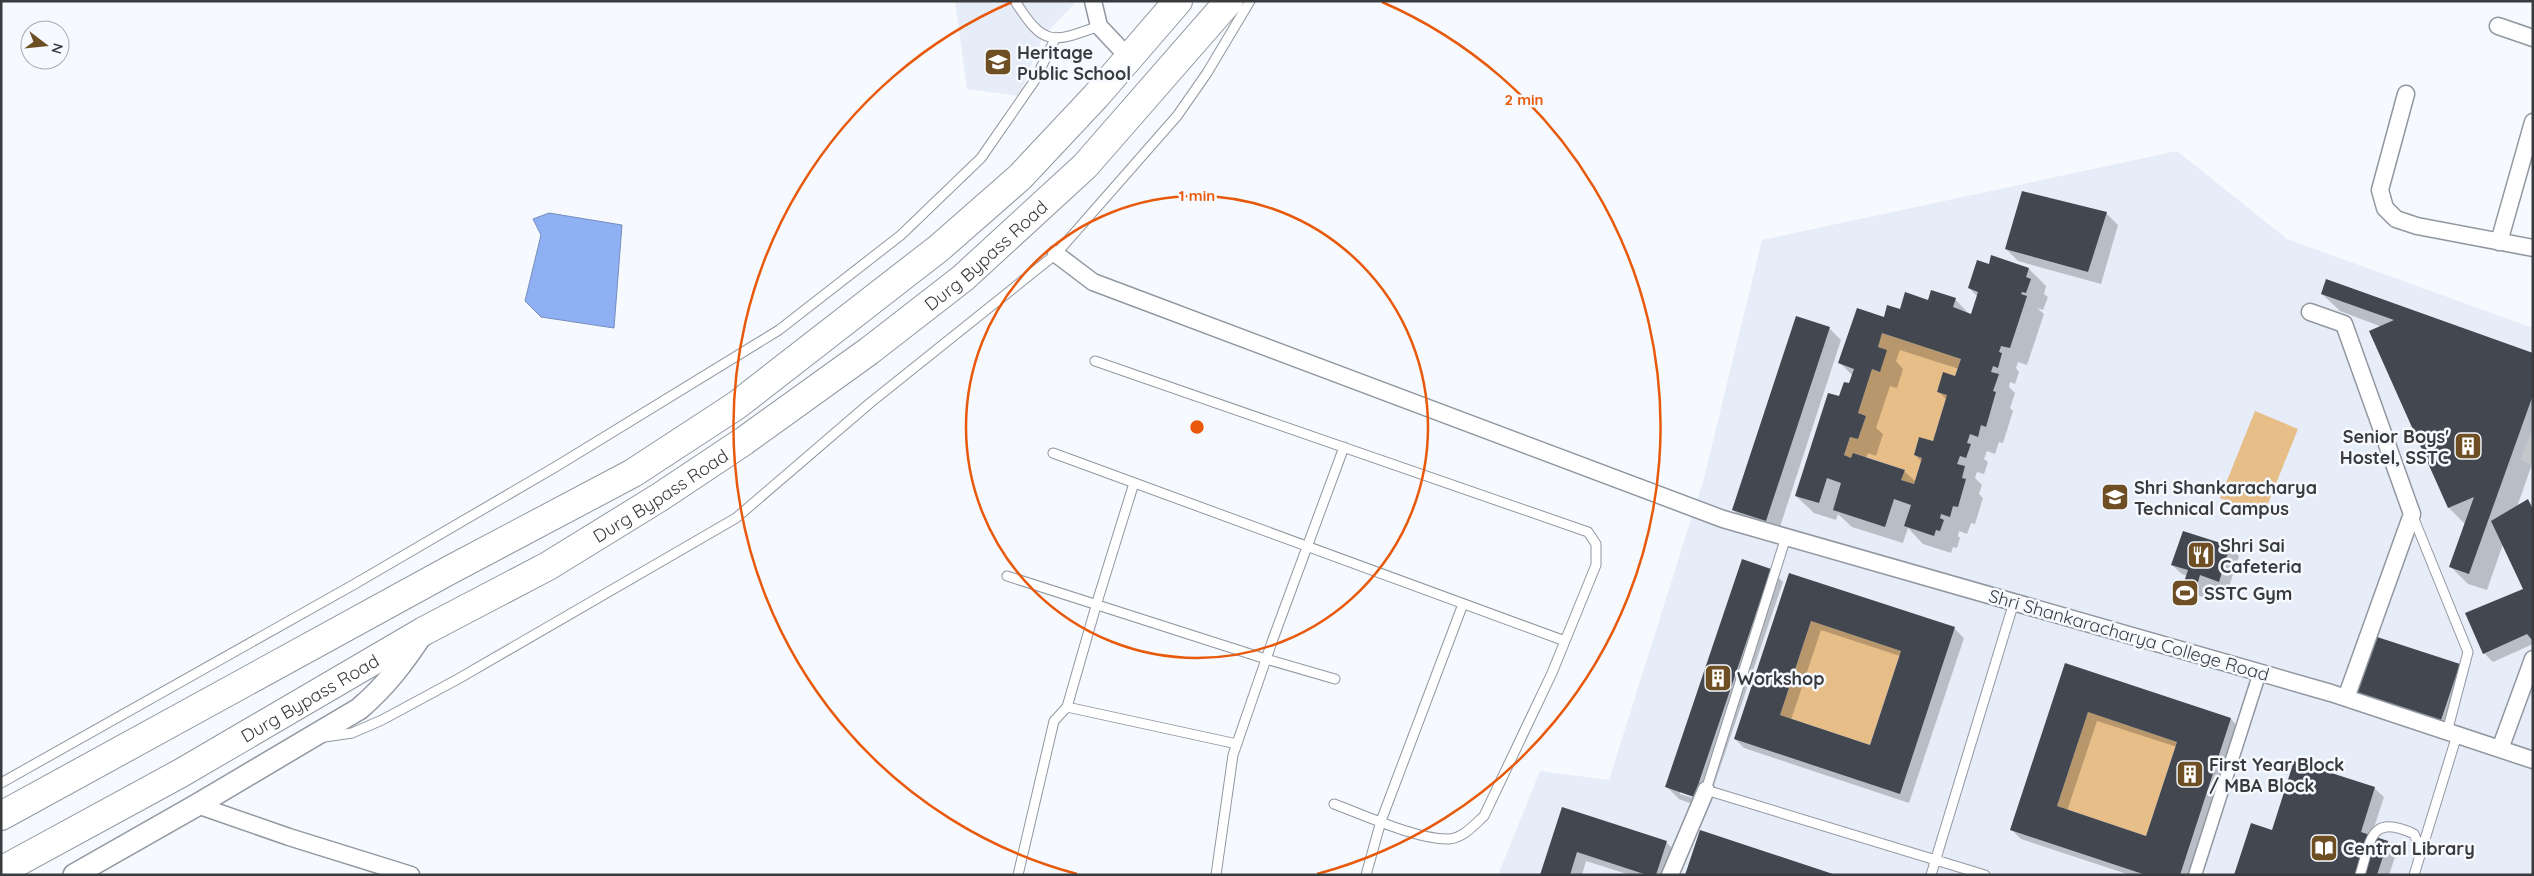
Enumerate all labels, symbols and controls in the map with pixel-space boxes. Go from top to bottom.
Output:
north arrow [20,20,70,70]
text: N [47,41,68,56]
place label: Heritage Public School [1017,41,1131,85]
school or university icon: Heritage Public School [983,47,1013,77]
text: 2 min [1504,90,1544,109]
text: 1 min [1179,186,1215,205]
street label: Durg Bypass Road [920,195,1052,315]
centre of rings [1188,418,1206,436]
place label: Senior Boys' Hostel, SSTC [2340,425,2449,469]
building icon: Senior Boys' Hostel, SSTC [2453,431,2483,461]
street label: Durg Bypass Road [588,443,732,547]
place label: Shri Shankaracharya Technical Campus [2134,476,2317,520]
school or university icon: Shri Shankaracharya Technical Campus [2100,482,2130,512]
place label: Shri Sai Cafeteria [2220,534,2302,578]
restaurant icon: Shri Sai Cafeteria [2186,540,2216,570]
sports icon: SSTC Gym [2170,578,2200,608]
place label: SSTC Gym [2204,582,2292,605]
street label: Shri Shankaracharya College Road [1986,584,2272,686]
street label: Durg Bypass Road [236,648,383,747]
building icon: Workshop [1703,663,1733,693]
place label: Workshop [1737,667,1825,690]
place label: First Year Block / MBA Block [2209,753,2344,797]
building icon: First Year Block / MBA Block [2175,759,2205,789]
library icon: Central Library [2309,833,2339,863]
place label: Central Library [2343,837,2475,860]

